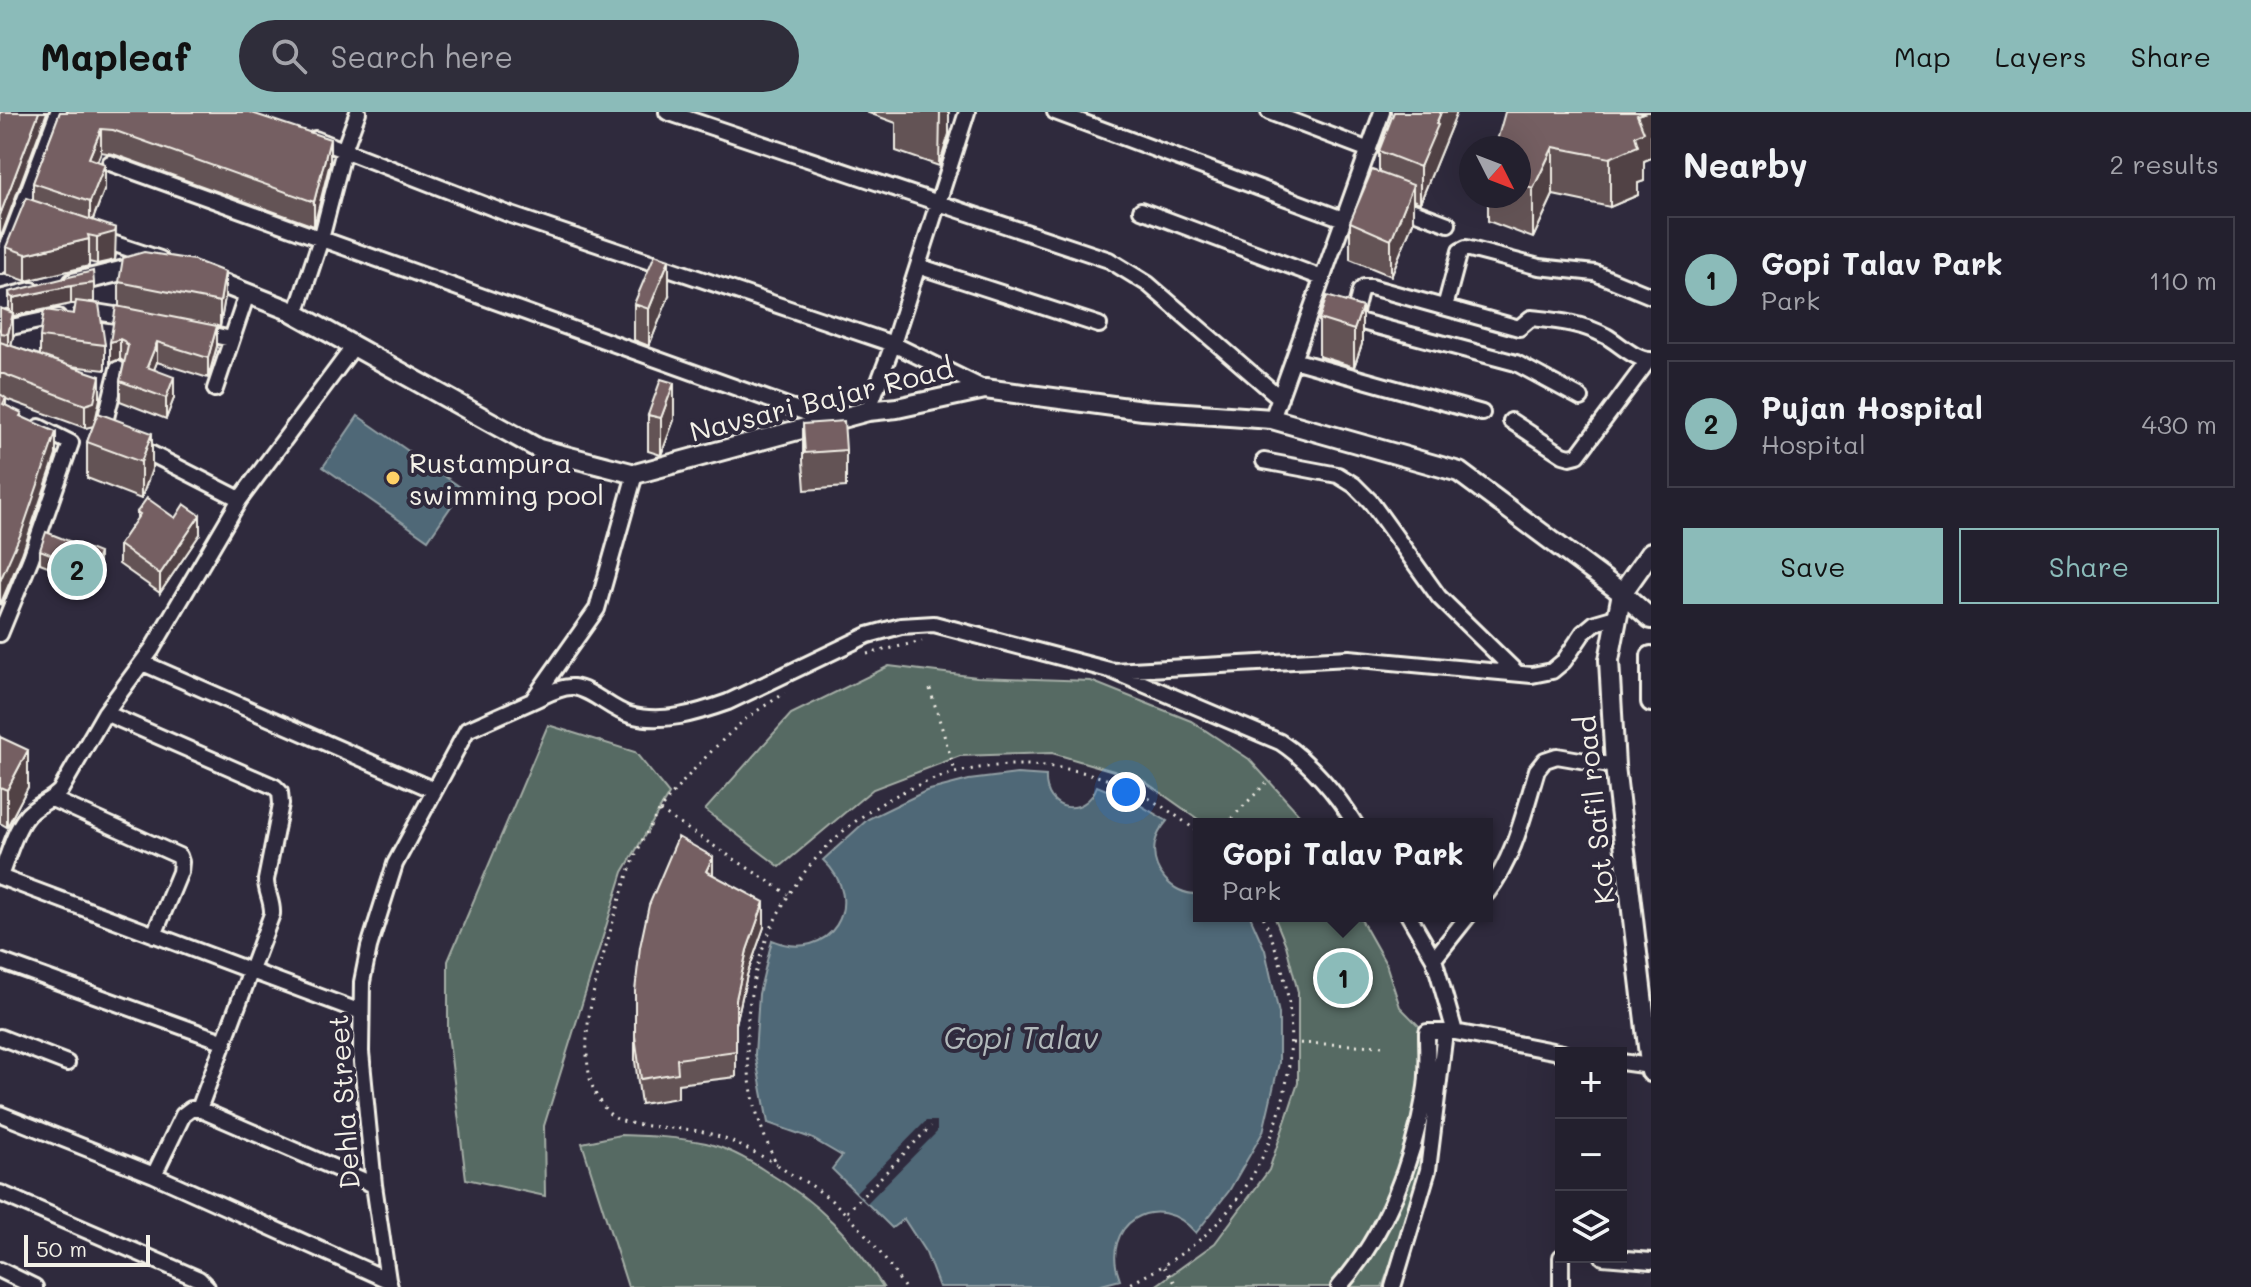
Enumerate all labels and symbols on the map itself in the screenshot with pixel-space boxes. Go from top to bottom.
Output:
north arrow [1459,136,1531,208]
street label: Navsari Bajar Road [686,349,956,449]
place label: Rustampura swimming pool [409,444,604,512]
marker: Rustampura swimming pool [384,469,402,487]
pin: 2 [51,540,103,600]
street label: Kot Safil road [1566,714,1622,906]
your location [1106,772,1146,812]
pin: 1 [1317,948,1369,1008]
street label: Dehla Street [319,1013,367,1191]
water label: Gopi Talav [944,1017,1099,1057]
scale bar [24,1231,150,1267]

